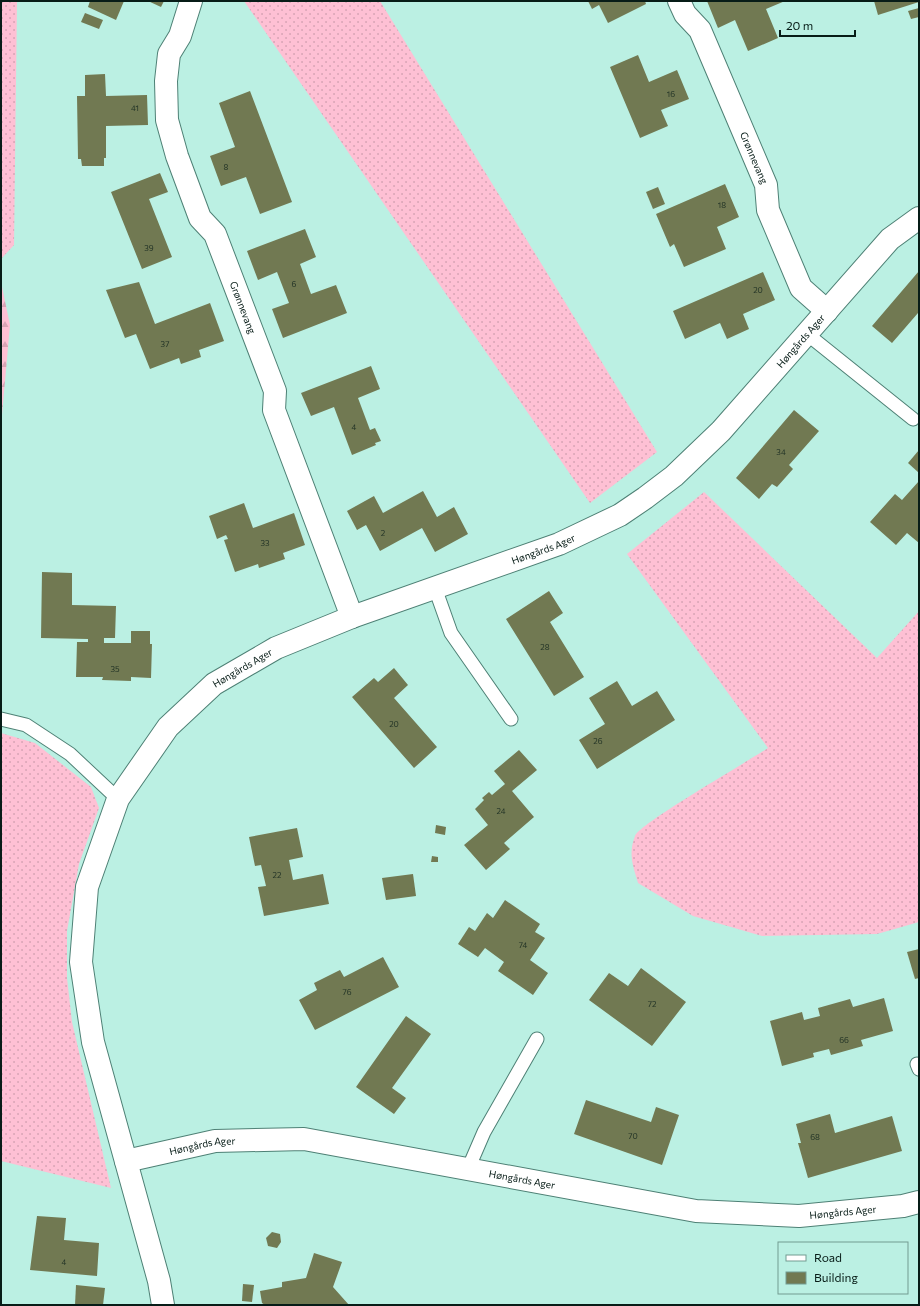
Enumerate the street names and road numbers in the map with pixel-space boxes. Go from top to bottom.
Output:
street label: Grønnevang [738,130,771,186]
street label: Grønnevang [228,280,259,336]
street label: Høngårds Ager [774,312,827,370]
street label: Høngårds Ager [510,531,577,566]
street label: Høngårds Ager [210,646,274,690]
street label: Høngårds Ager [168,1135,235,1157]
street label: Høngårds Ager [488,1167,556,1191]
street label: Høngårds Ager [809,1203,877,1221]

